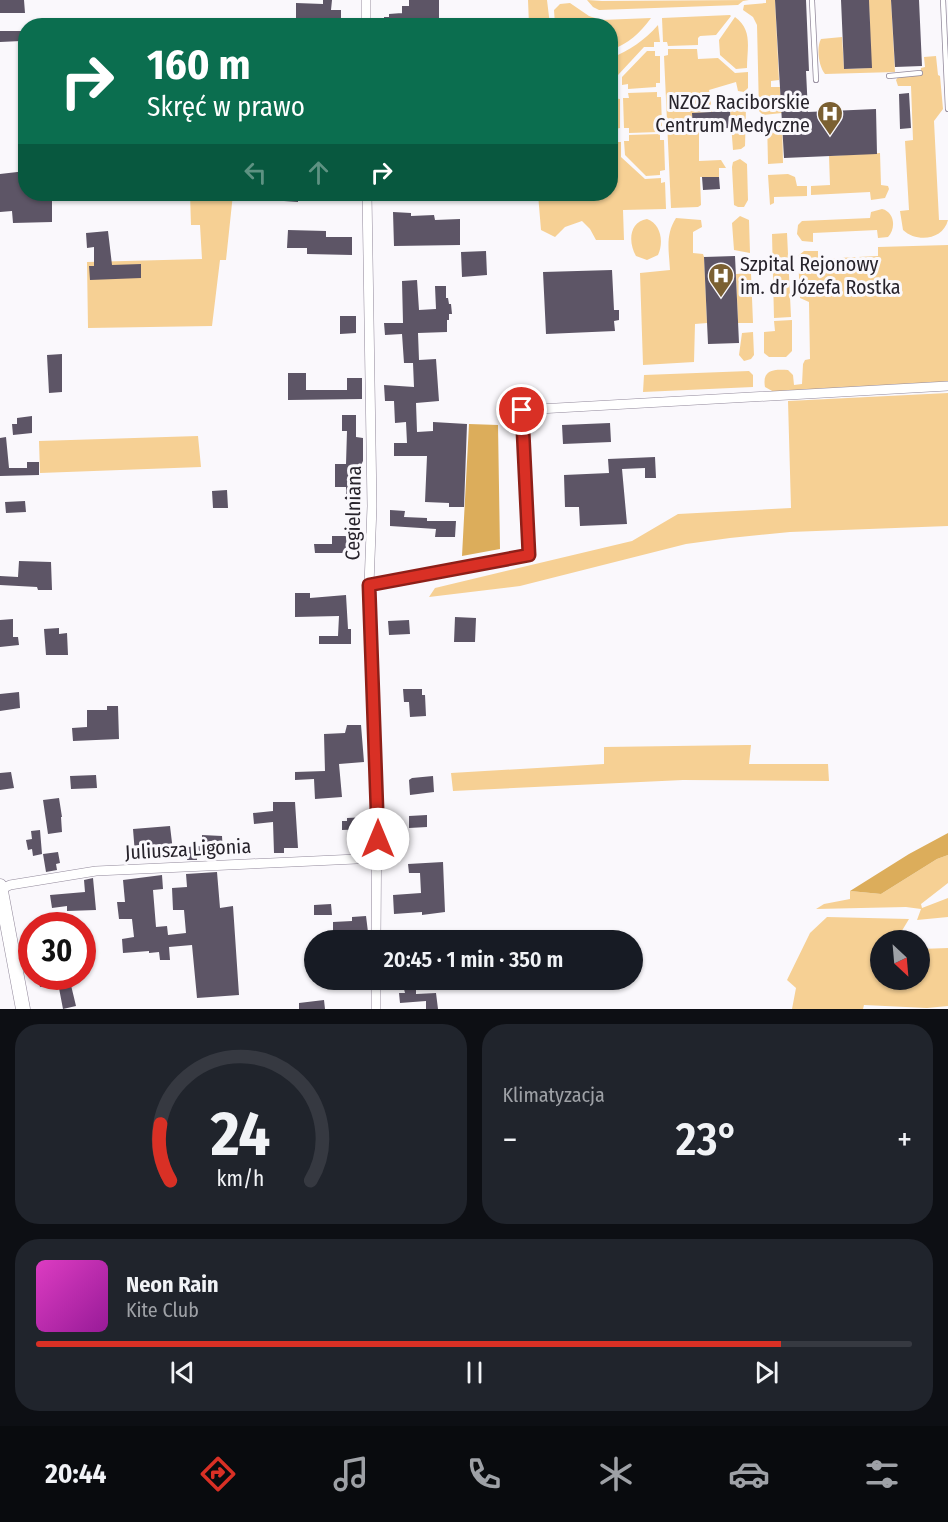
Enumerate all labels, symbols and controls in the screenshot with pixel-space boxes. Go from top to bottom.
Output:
text: 160 m [147,40,250,90]
icon: right [48,42,126,120]
place label: NZOZ Raciborskie Centrum Medyczne [655,90,810,137]
text: Skręć w prawo [147,91,305,123]
hospital icon: NZOZ Raciborskie Centrum Medyczne [815,99,845,137]
icon: left [239,156,272,189]
icon: ahead [302,156,335,189]
icon: right [365,156,398,189]
place label: Szpital Rejonowy im. dr Józefa Rostka [740,252,900,299]
hospital icon: Szpital Rejonowy im. dr Józefa Rostka [706,261,736,299]
pin [496,384,547,435]
icon: arrive [505,393,538,426]
street label: Cegielniana [340,465,366,561]
position arrow [346,807,410,871]
street label: Juliusza Ligonia [124,834,252,864]
speed limit sign: 30 [18,912,96,990]
north arrow [870,930,930,990]
map controls [870,930,930,990]
text: 20:45 · 1 min · 350 m [384,946,563,973]
text: Klimatyzacja [503,1083,605,1107]
text: 24 [210,1097,271,1172]
text: 23° [676,1113,739,1167]
text: − [503,1120,517,1160]
text: + [897,1120,912,1160]
text: km/h [217,1166,265,1192]
text: Neon Rain [126,1271,219,1298]
text: Kite Club [126,1298,199,1322]
icon: previous [166,1356,199,1389]
icon: pause [458,1356,491,1389]
icon: next [750,1356,783,1389]
icon: directions [197,1453,239,1495]
icon: music [330,1453,372,1495]
icon: phone [463,1453,505,1495]
icon: climate [595,1453,637,1495]
icon: car [728,1453,770,1495]
icon: filters [861,1453,903,1495]
text: 20:44 [45,1458,106,1490]

